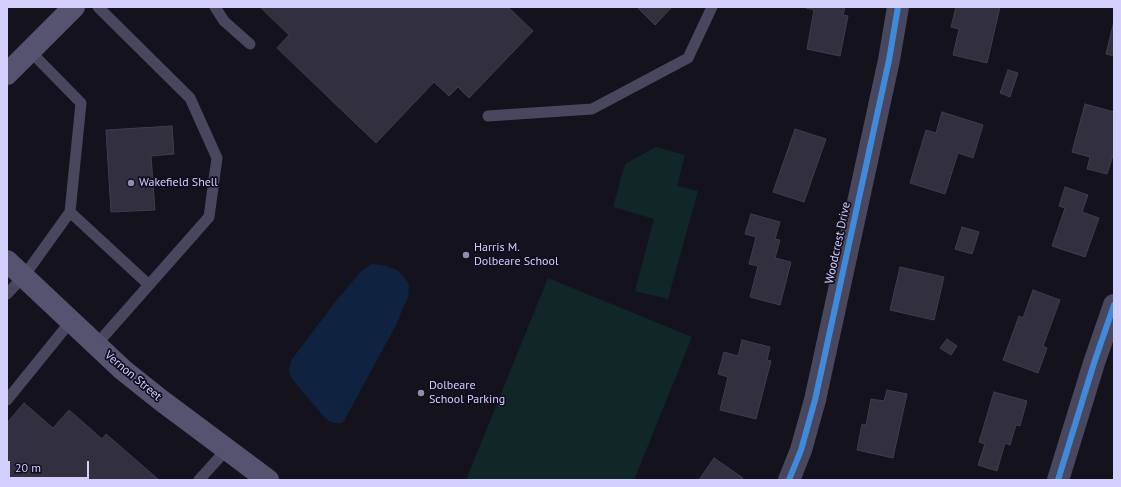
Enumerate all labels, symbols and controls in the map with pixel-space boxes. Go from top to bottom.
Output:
place label: Wakefield Shell [139,176,218,190]
marker: Wakefield Shell [126,178,136,188]
street label: Woodcrest Drive [822,201,854,285]
place label: Harris M. Dolbeare School [474,241,558,269]
marker: Harris M. Dolbeare School [461,250,471,260]
street label: Vernon Street [102,348,164,404]
place label: Dolbeare School Parking [429,379,505,407]
marker: Dolbeare School Parking [416,388,426,398]
scale bar [10,453,91,479]
text: 20 m [15,460,41,475]

